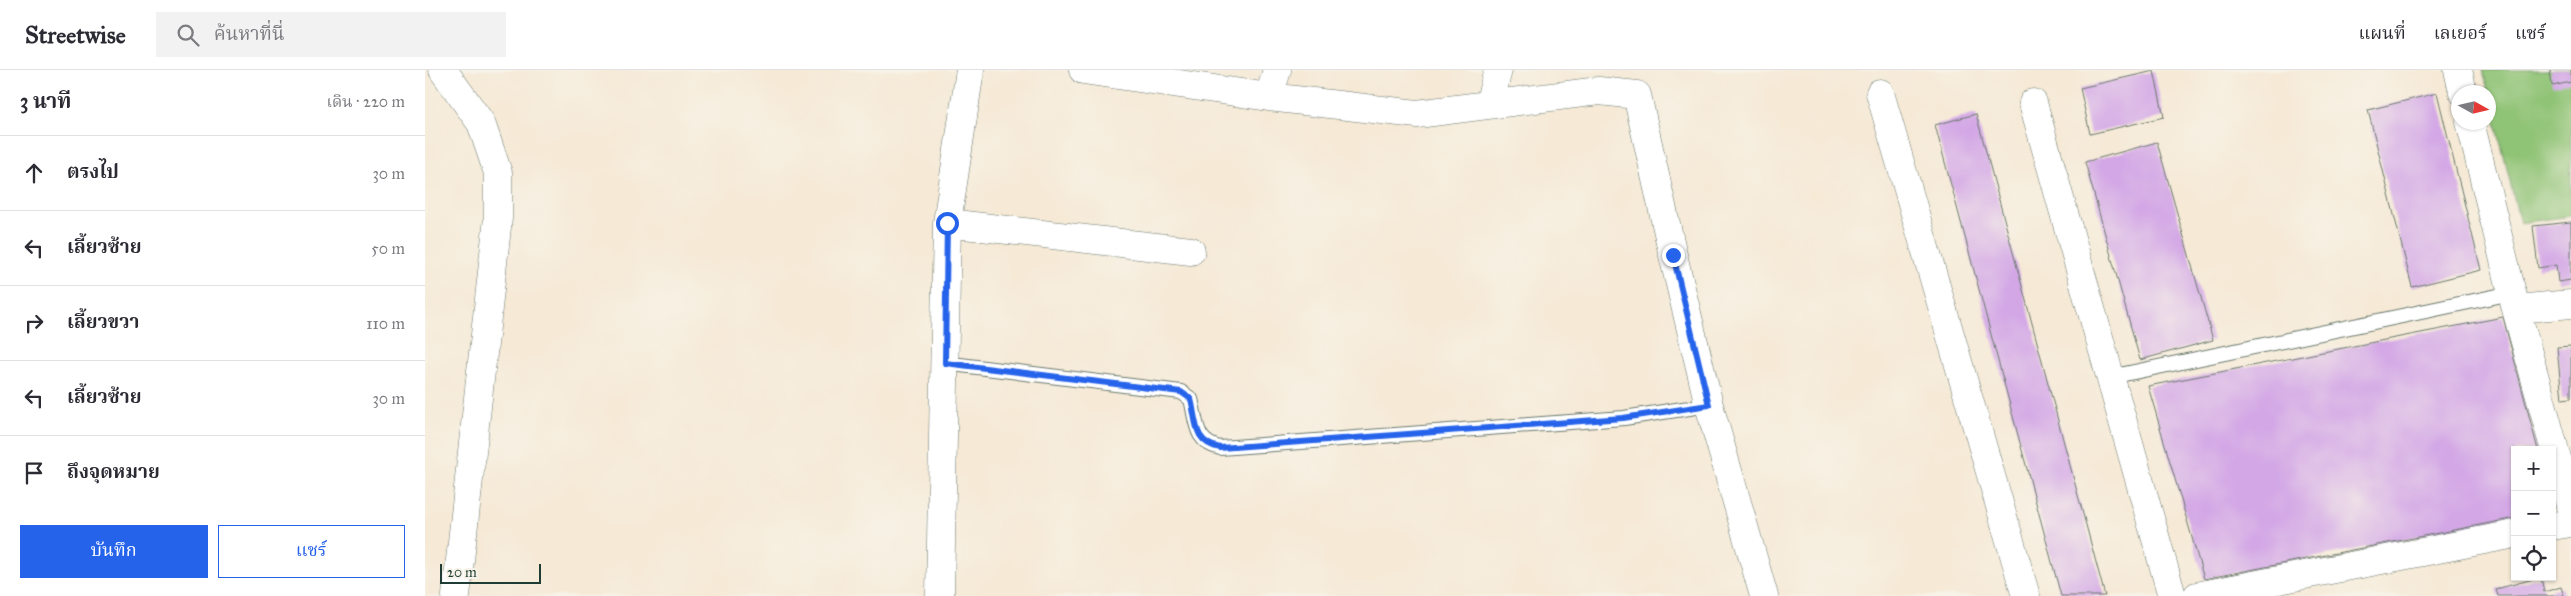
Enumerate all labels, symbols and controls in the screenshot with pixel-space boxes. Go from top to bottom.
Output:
search box [156,12,506,57]
text: Streetwise [25,20,126,50]
icon: search [174,21,202,49]
text: ค้นหาที่นี่ [214,22,284,45]
text: แผนที่ [2358,22,2406,44]
text: เลเยอร์ [2434,22,2487,44]
text: แชร์ [2515,22,2546,44]
north arrow [2451,85,2496,130]
text: 3 นาที [20,88,71,114]
text: เดิน · 220 m [326,92,405,111]
icon: ahead [20,159,48,187]
text: ตรงไป [67,160,119,183]
text: 30 m [372,164,405,183]
route start [936,212,959,235]
icon: left [20,234,48,262]
text: เลี้ยวซ้าย [67,235,141,258]
text: 50 m [371,239,405,258]
route end [1662,244,1685,267]
icon: right [20,309,48,337]
text: เลี้ยวขวา [67,310,139,333]
text: 110 m [366,314,405,333]
icon: left [20,384,48,412]
text: เลี้ยวซ้าย [67,385,141,408]
text: 30 m [372,389,405,408]
map controls [2511,446,2556,581]
button: + [2511,446,2556,491]
icon: arrive [20,459,48,487]
text: ถึงจุดหมาย [67,460,160,483]
button: − [2511,491,2556,536]
button: บันทึก [20,525,208,578]
button: แชร์ [218,525,405,578]
button: locate [2511,536,2556,581]
scale bar [440,561,541,584]
text: 20 m [447,564,477,581]

